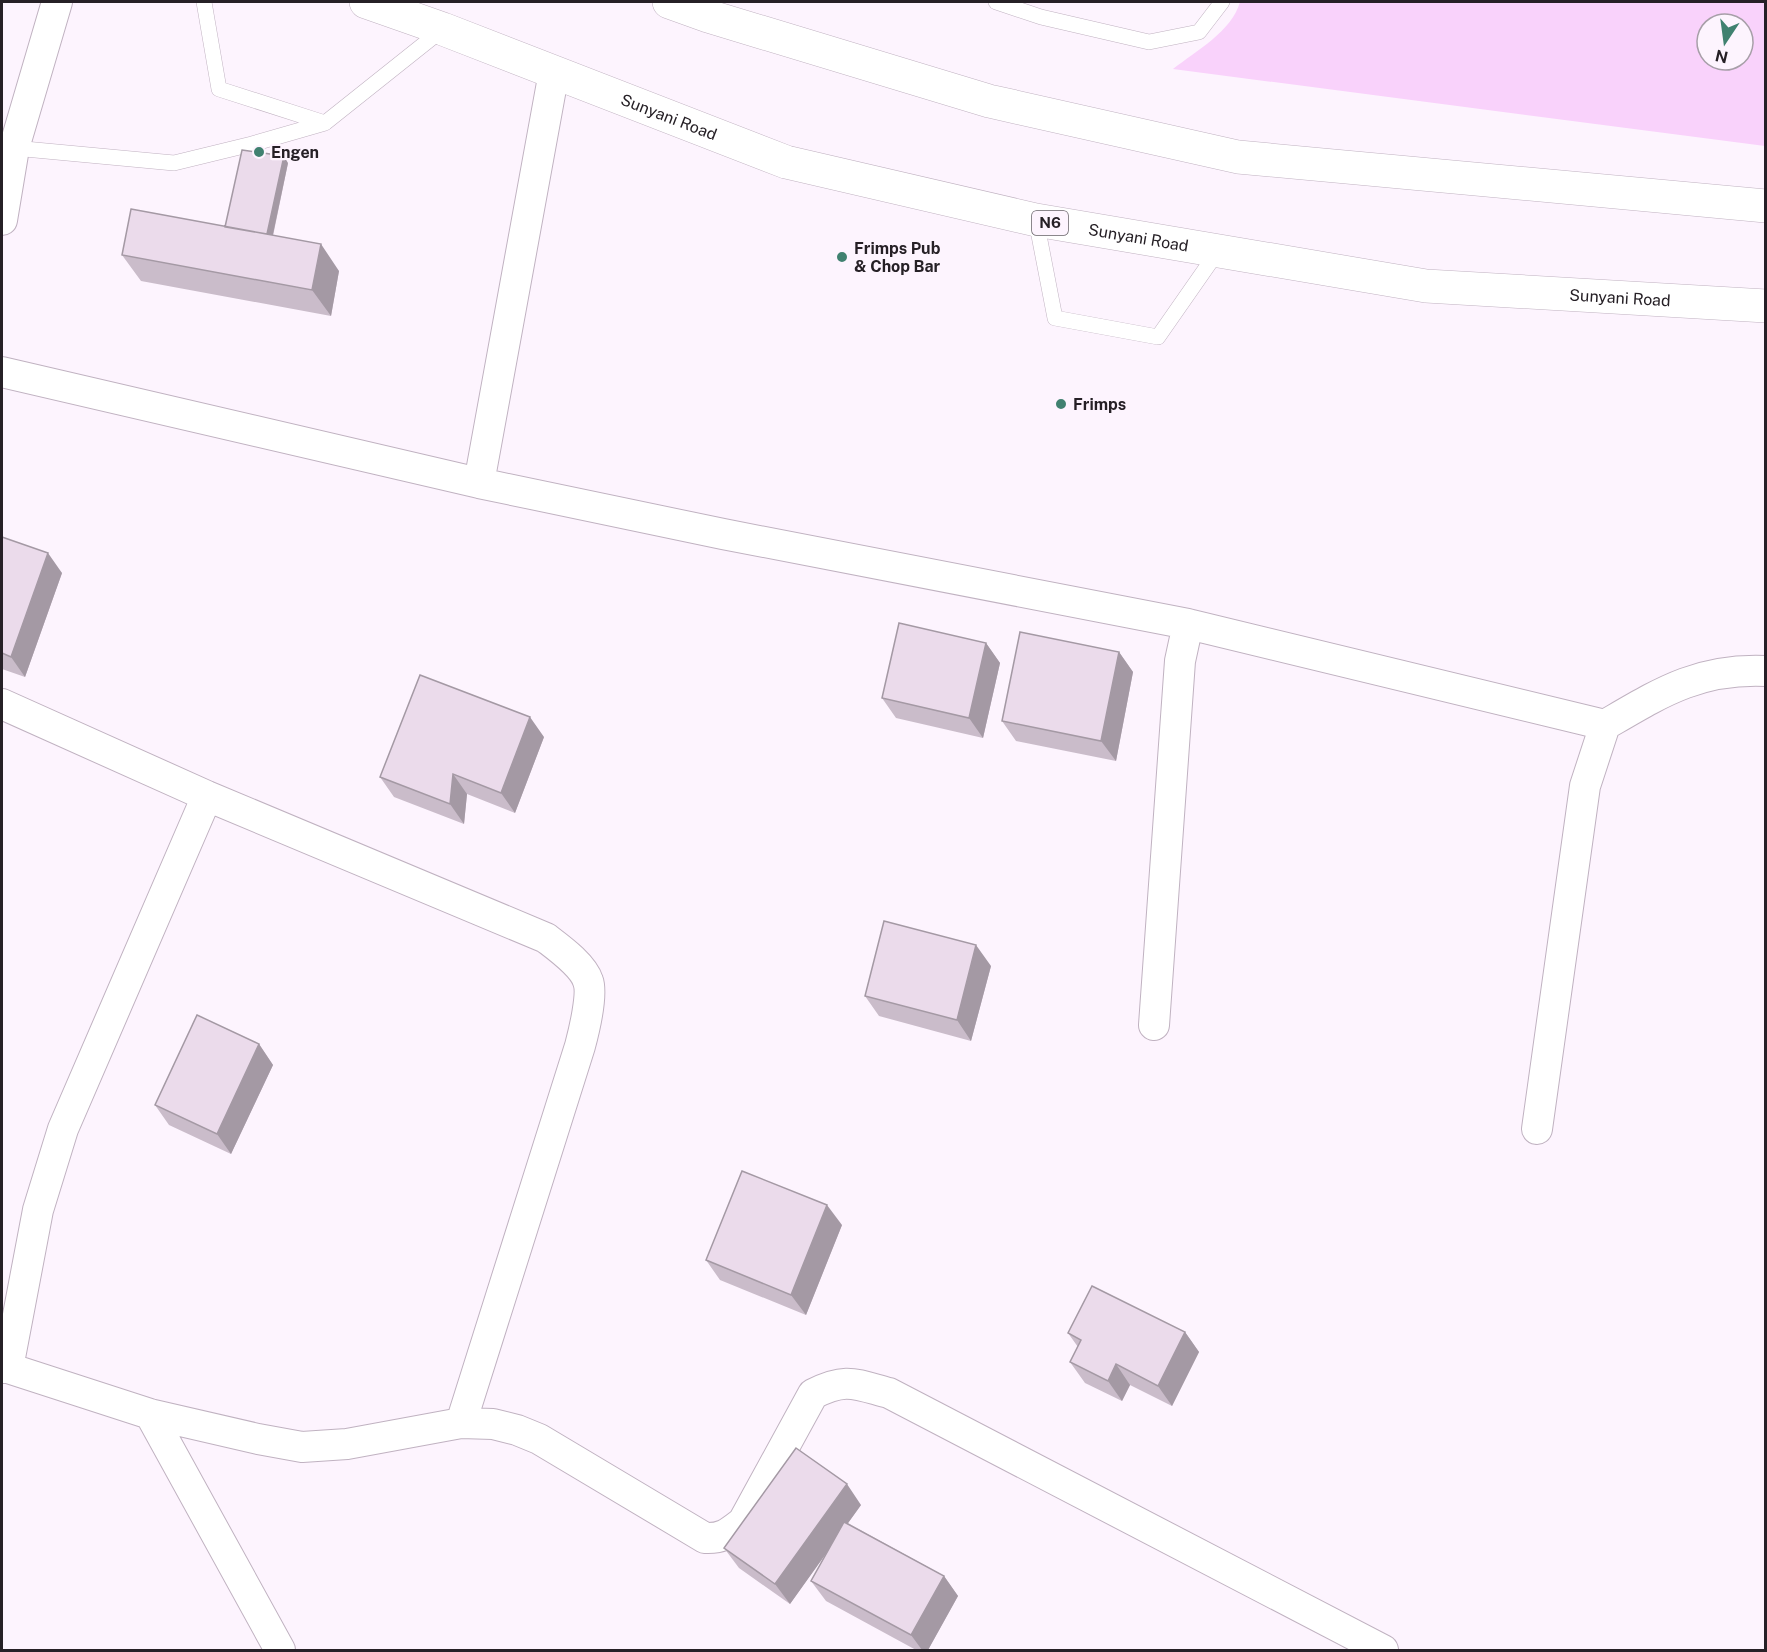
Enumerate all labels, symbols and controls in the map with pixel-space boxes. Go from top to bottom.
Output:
north arrow [1695,12,1755,72]
text: N [1714,45,1730,67]
street label: Sunyani Road [618,90,720,144]
place label: Engen [271,143,319,162]
marker: Engen [252,145,266,159]
road number: N6 [1032,211,1068,235]
street label: Sunyani Road [1087,220,1190,256]
place label: Frimps Pub & Chop Bar [854,239,941,276]
marker: Frimps Pub & Chop Bar [835,250,849,264]
street label: Sunyani Road [1569,285,1671,310]
place label: Frimps [1073,395,1126,414]
marker: Frimps [1054,397,1068,411]

